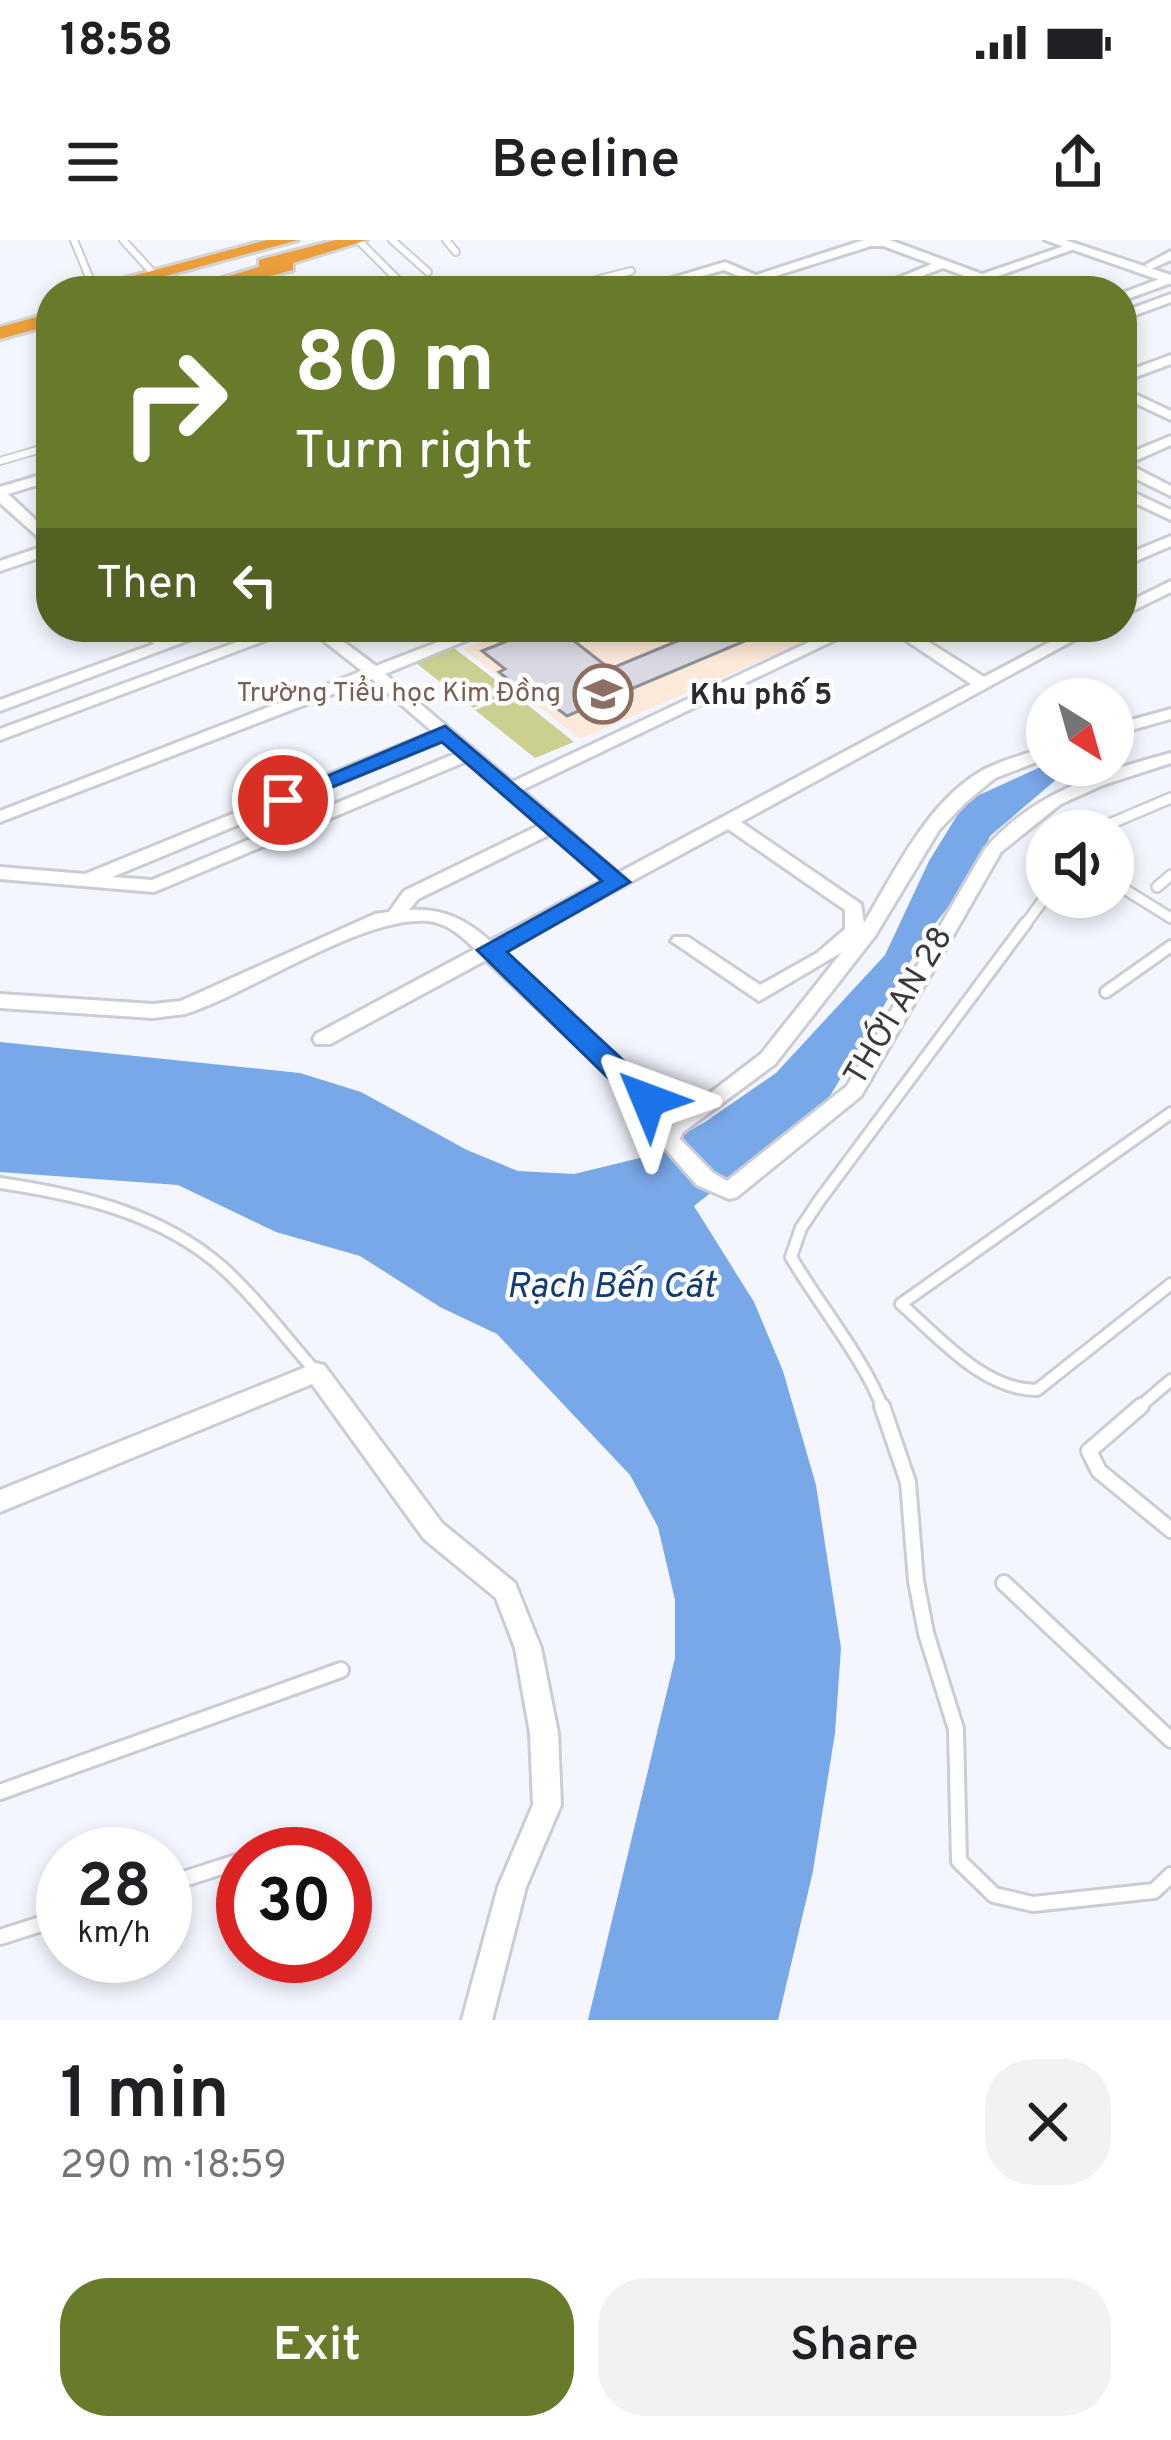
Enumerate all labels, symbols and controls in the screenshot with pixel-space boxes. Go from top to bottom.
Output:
text: 18:58 [60,14,173,71]
text: Beeline [491,128,680,197]
icon: menu [60,129,126,195]
icon: share [1045,129,1111,195]
text: 80 m [294,315,495,421]
icon: right [96,324,252,480]
text: Turn right [294,419,533,488]
icon: left [222,552,288,618]
text: Then [96,557,198,614]
school or university icon: Trường Tiểu học Kim Đồng [572,663,634,725]
place label: Trường Tiểu học Kim Đồng [236,675,561,711]
district label: Khu phố 5 [690,677,832,715]
north arrow [1026,678,1134,786]
map controls [1026,678,1134,918]
pin [232,749,334,851]
icon: arrive [250,767,316,833]
button: sound [1026,810,1134,918]
street label: THỚI AN 28 [834,919,964,1094]
position arrow [585,1037,711,1163]
water label: Rạch Bến Cát [507,1265,718,1311]
speed limit sign: 30 [216,1827,372,1983]
text: 28 [77,1852,151,1928]
text: km/h [78,1916,150,1953]
text: 1 min [60,2052,230,2144]
button: close [985,2059,1111,2185]
text: 290 m · 18:59 [60,2143,287,2192]
button: Exit [60,2278,574,2416]
button: Share [598,2278,1111,2416]

